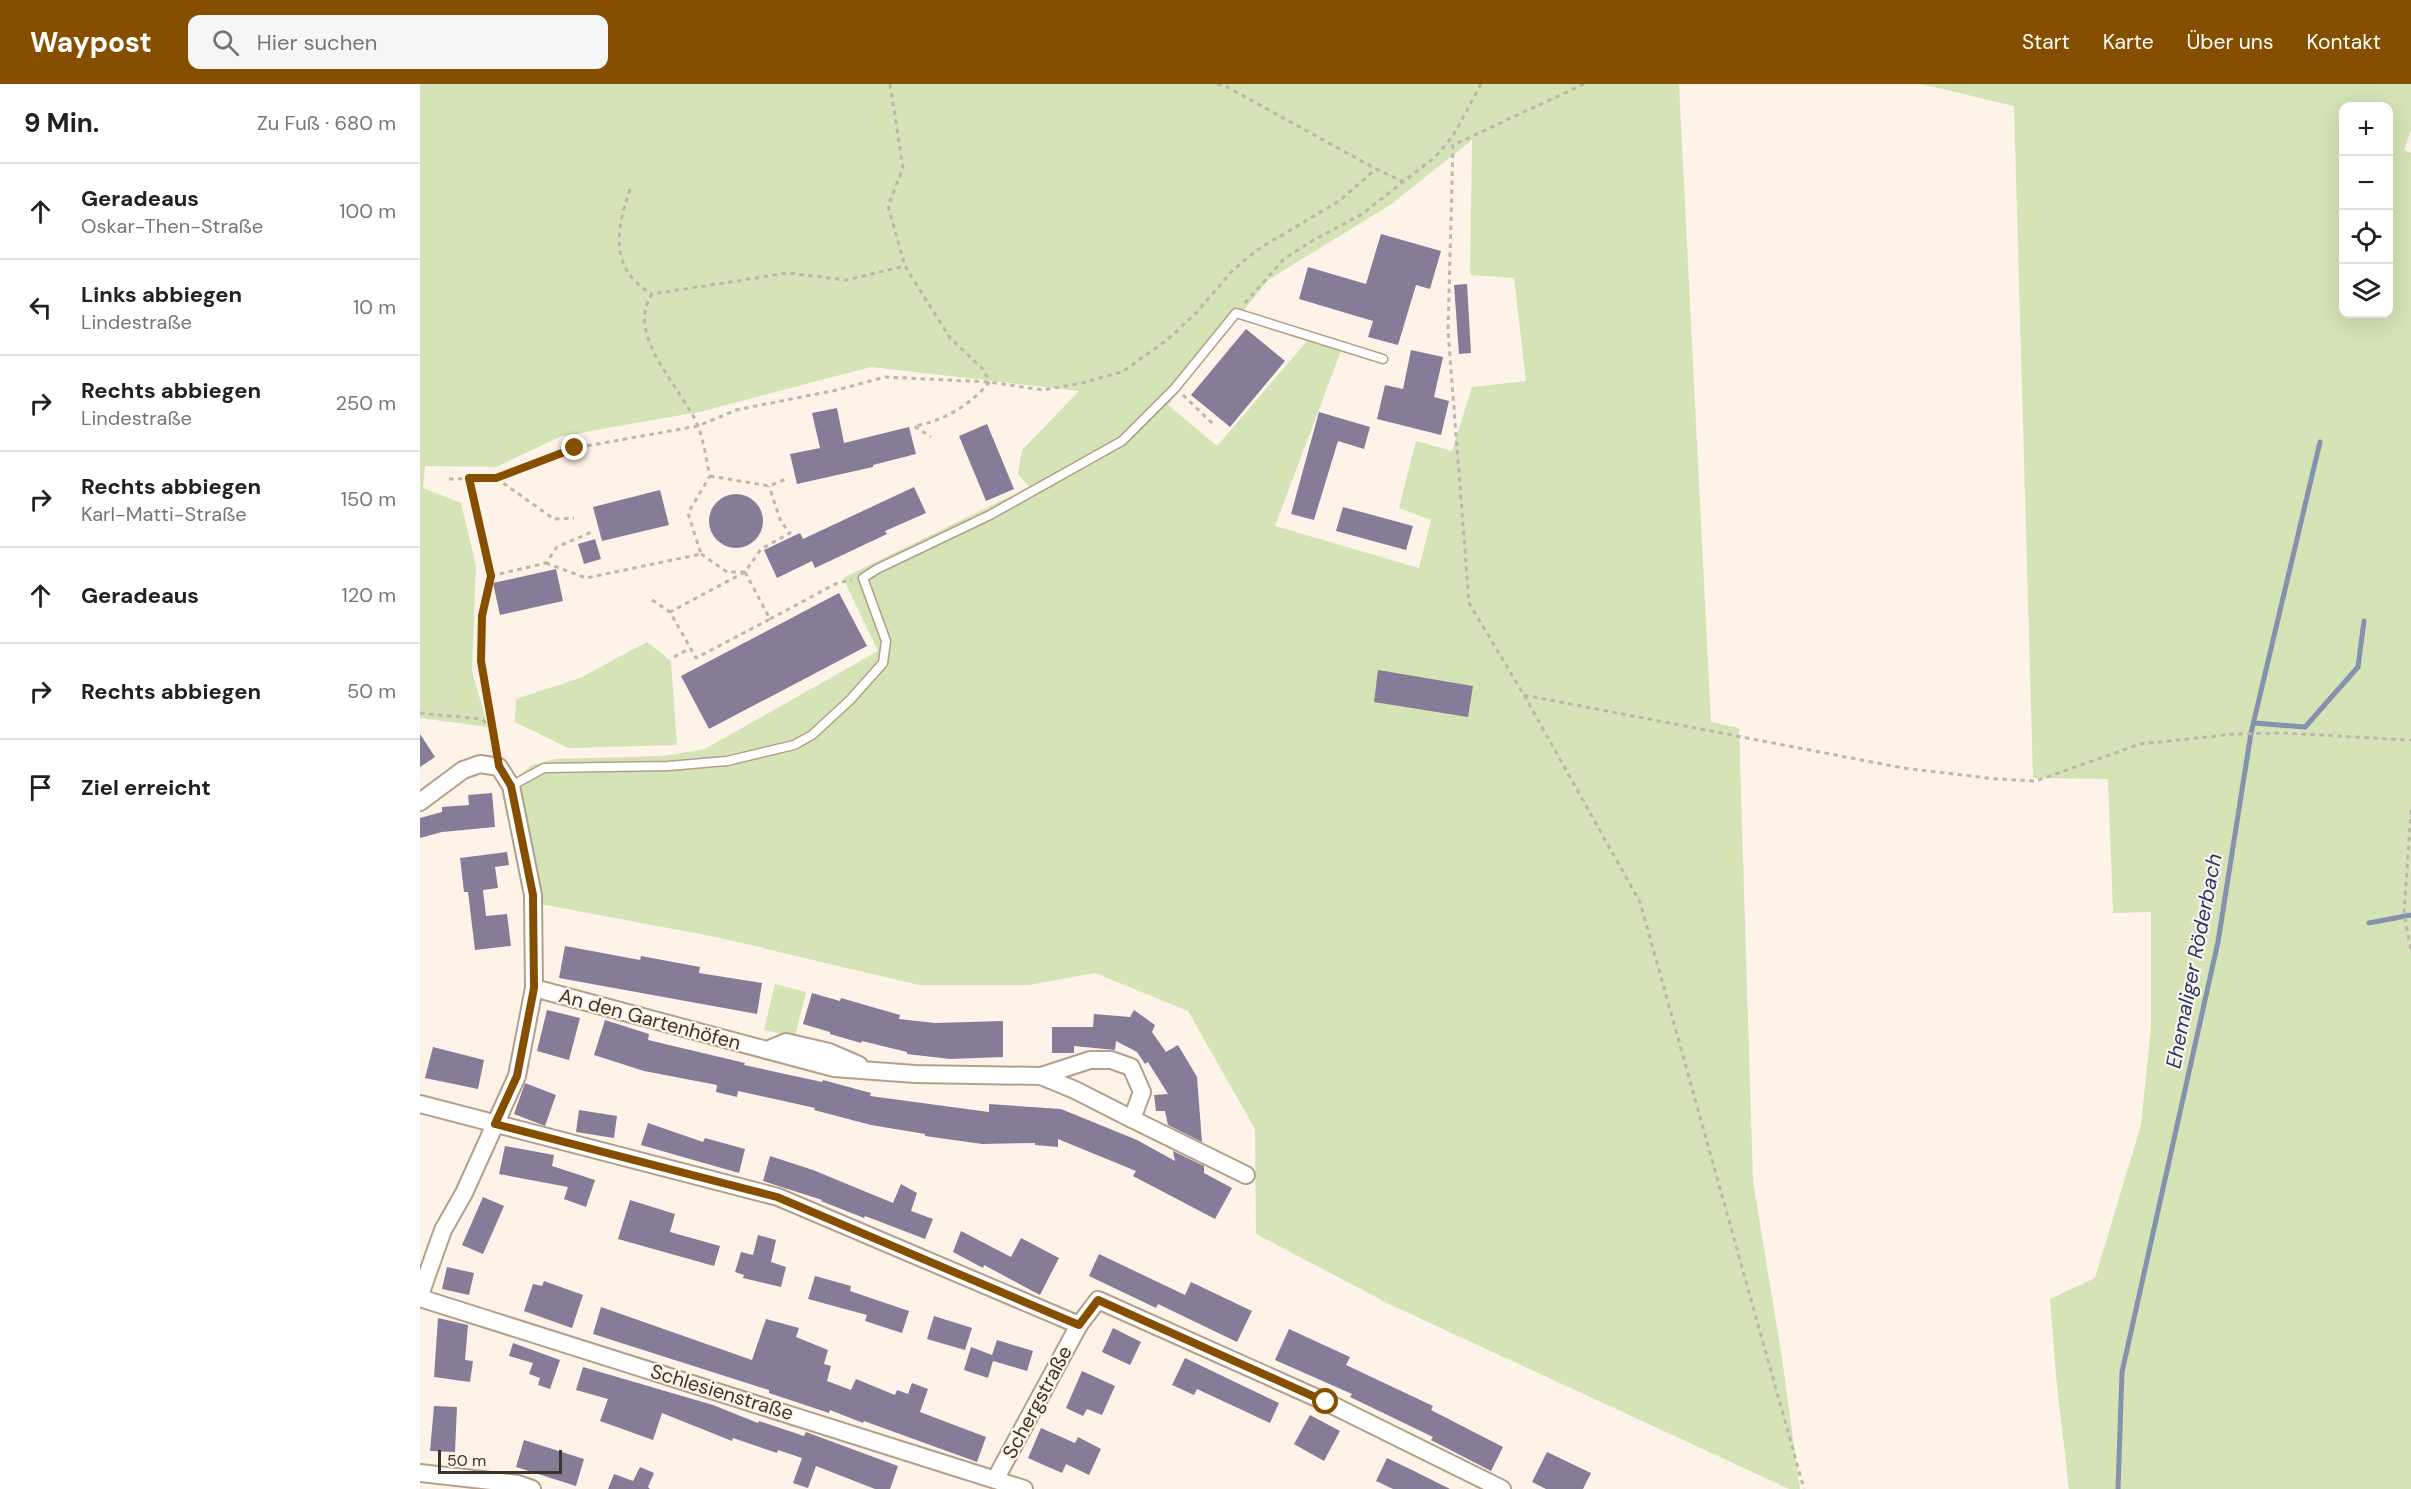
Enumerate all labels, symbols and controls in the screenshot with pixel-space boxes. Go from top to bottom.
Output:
search box [188,15,608,69]
text: Waypost [30,24,152,61]
icon: search [209,26,242,59]
text: Hier suchen [257,28,377,57]
text: Start [2022,28,2070,56]
text: Karte [2103,28,2154,56]
text: Über uns [2187,28,2273,56]
text: Kontakt [2306,28,2381,56]
map controls [2339,102,2393,318]
button: + [2339,102,2393,156]
text: 9 Min. [24,106,99,140]
text: Zu Fuß · 680 m [257,110,396,136]
button: − [2339,156,2393,210]
text: Geradeaus [81,184,199,213]
icon: ahead [24,195,57,228]
text: 100 m [339,198,396,224]
button: locate [2339,210,2393,264]
text: Oskar-Then-Straße [81,213,263,239]
button: layers [2339,264,2393,318]
text: Links abbiegen [81,280,242,309]
icon: left [24,291,57,324]
text: 10 m [353,294,396,320]
text: Lindestraße [81,309,192,335]
text: Rechts abbiegen [81,376,261,405]
icon: right [24,387,57,420]
text: 250 m [335,390,396,416]
text: Lindestraße [81,405,192,431]
route end [561,434,587,460]
text: Rechts abbiegen [81,472,261,501]
icon: right [24,483,57,516]
text: 150 m [341,486,396,512]
text: Karl-Matti-Straße [81,501,247,527]
icon: ahead [24,579,57,612]
text: Geradeaus [81,581,199,610]
text: 120 m [342,582,396,608]
icon: right [24,675,57,708]
text: Rechts abbiegen [81,677,261,706]
text: 50 m [347,678,396,704]
icon: arrive [24,771,57,804]
text: Ziel erreicht [81,773,211,802]
water label: Ehemaliger Röderbach [2159,851,2229,1071]
street label: An den Gartenhöfen [556,982,744,1056]
street label: Schergstraße [996,1341,1078,1463]
street label: Schlesienstraße [647,1358,797,1426]
route start [1312,1388,1338,1414]
scale bar [438,1447,562,1474]
text: 50 m [447,1450,486,1471]

